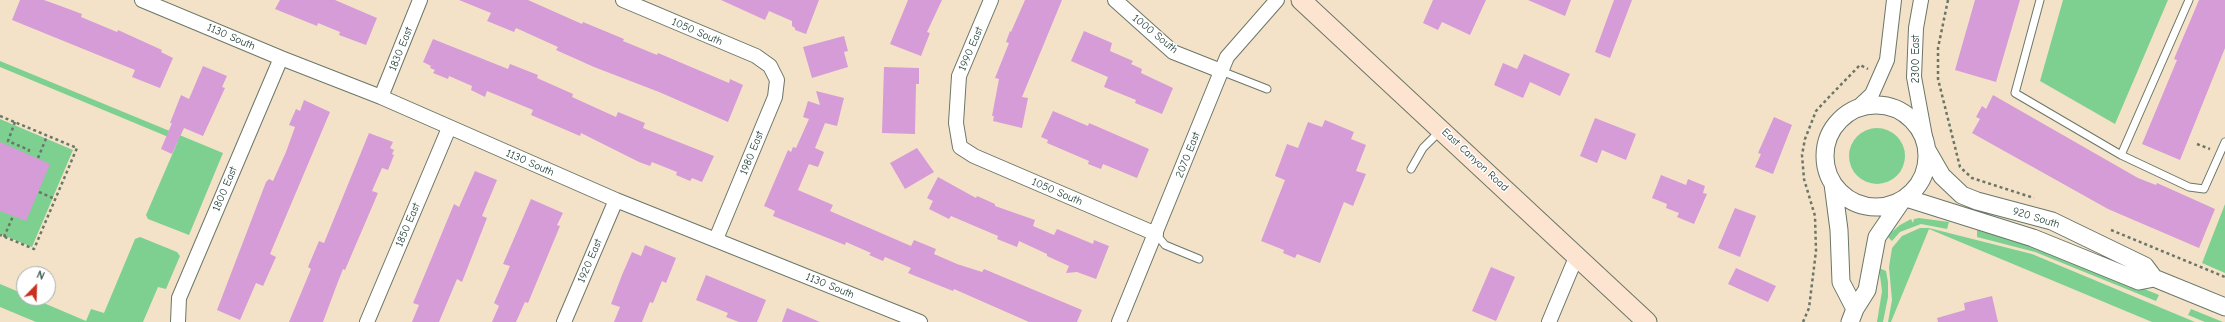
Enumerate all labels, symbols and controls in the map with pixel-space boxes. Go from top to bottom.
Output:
street label: 1000 South [1130,12,1180,56]
street label: 1050 South [670,15,724,49]
street label: 1130 South [205,21,257,53]
street label: 1830 East [386,25,416,73]
street label: 1990 East [956,25,986,73]
street label: 2300 East [1909,35,1923,83]
street label: East Canyon Road [1439,126,1511,194]
street label: 1980 East [737,129,767,177]
street label: 2070 East [1173,130,1203,180]
street label: 1130 South [504,147,556,179]
street label: 1800 East [210,165,240,213]
street label: 1050 South [1030,175,1084,209]
street label: 1850 East [393,201,423,249]
street label: 920 South [2011,205,2061,231]
street label: 1920 East [575,237,605,285]
north arrow [16,266,56,306]
text: N [35,268,46,283]
street label: 1130 South [804,270,856,302]

